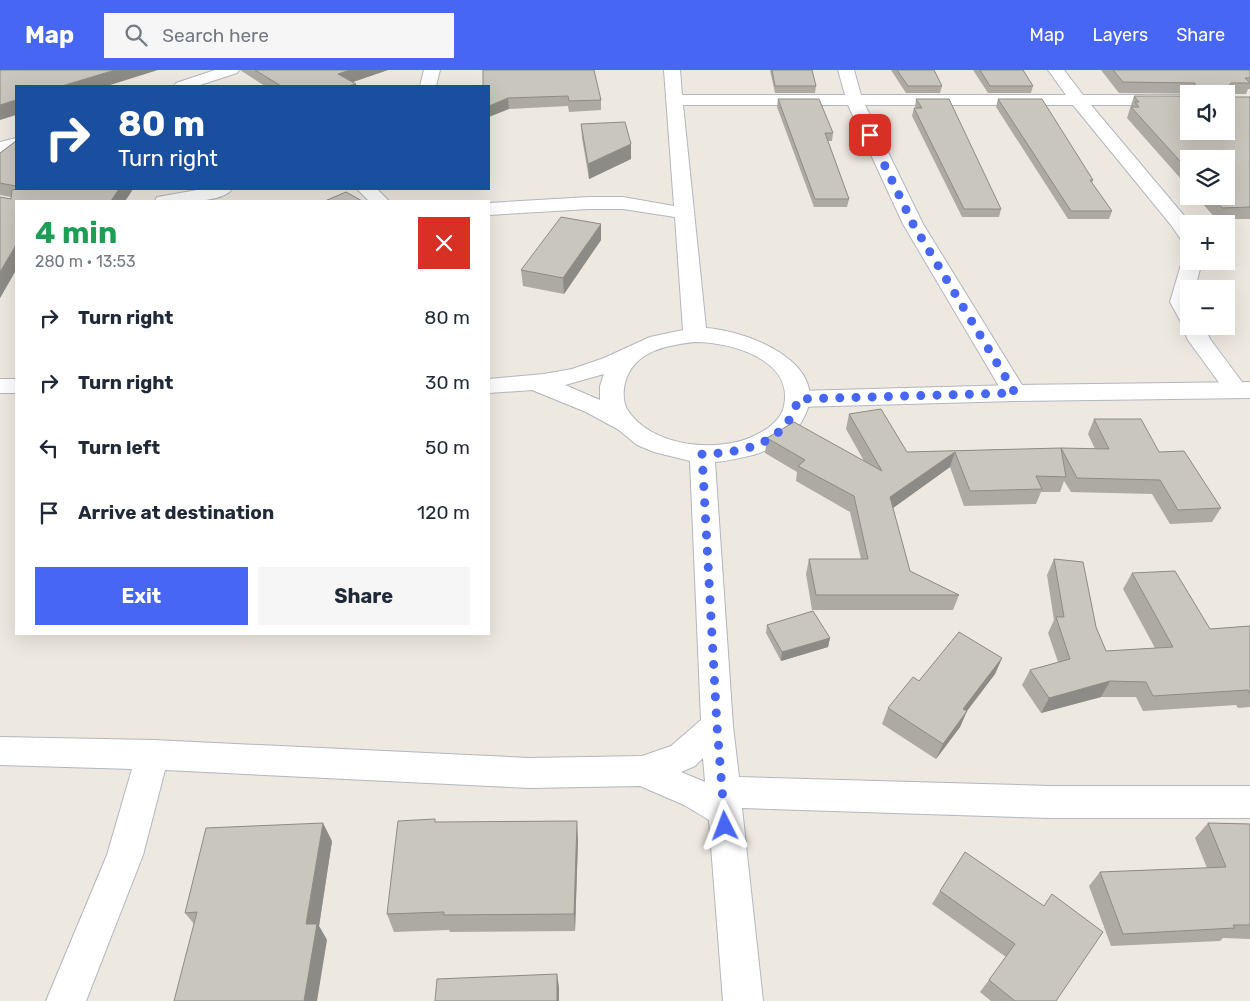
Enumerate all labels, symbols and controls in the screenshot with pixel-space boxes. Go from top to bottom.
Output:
search box [104,13,454,58]
text: Map [25,21,74,49]
icon: search [122,21,150,49]
text: Search here [162,24,269,47]
text: Map [1030,24,1065,46]
text: Layers [1093,24,1148,46]
text: Share [1176,24,1225,46]
map controls [1180,85,1235,335]
button: sound [1180,85,1235,140]
text: 80 m [118,103,205,145]
icon: right [35,105,100,170]
pin [849,114,891,156]
icon: arrive [856,121,884,149]
text: Turn right [118,145,218,172]
button: layers [1180,150,1235,205]
text: 4 min [35,215,117,251]
button: + [1180,215,1235,270]
button: close [418,217,470,269]
text: 280 m · 13:53 [35,252,136,271]
button: − [1180,280,1235,335]
icon: right [35,304,63,332]
text: Turn right [78,306,173,329]
text: 80 m [424,306,470,329]
icon: right [35,369,63,397]
text: Turn right [78,371,173,394]
text: 30 m [425,371,470,394]
icon: left [35,434,63,462]
text: Turn left [78,436,160,459]
text: 50 m [425,436,470,459]
icon: arrive [35,499,63,527]
text: Arrive at destination [78,501,274,524]
text: 120 m [417,501,470,524]
button: Exit [35,567,248,625]
button: Share [258,567,470,625]
position arrow [698,799,750,851]

